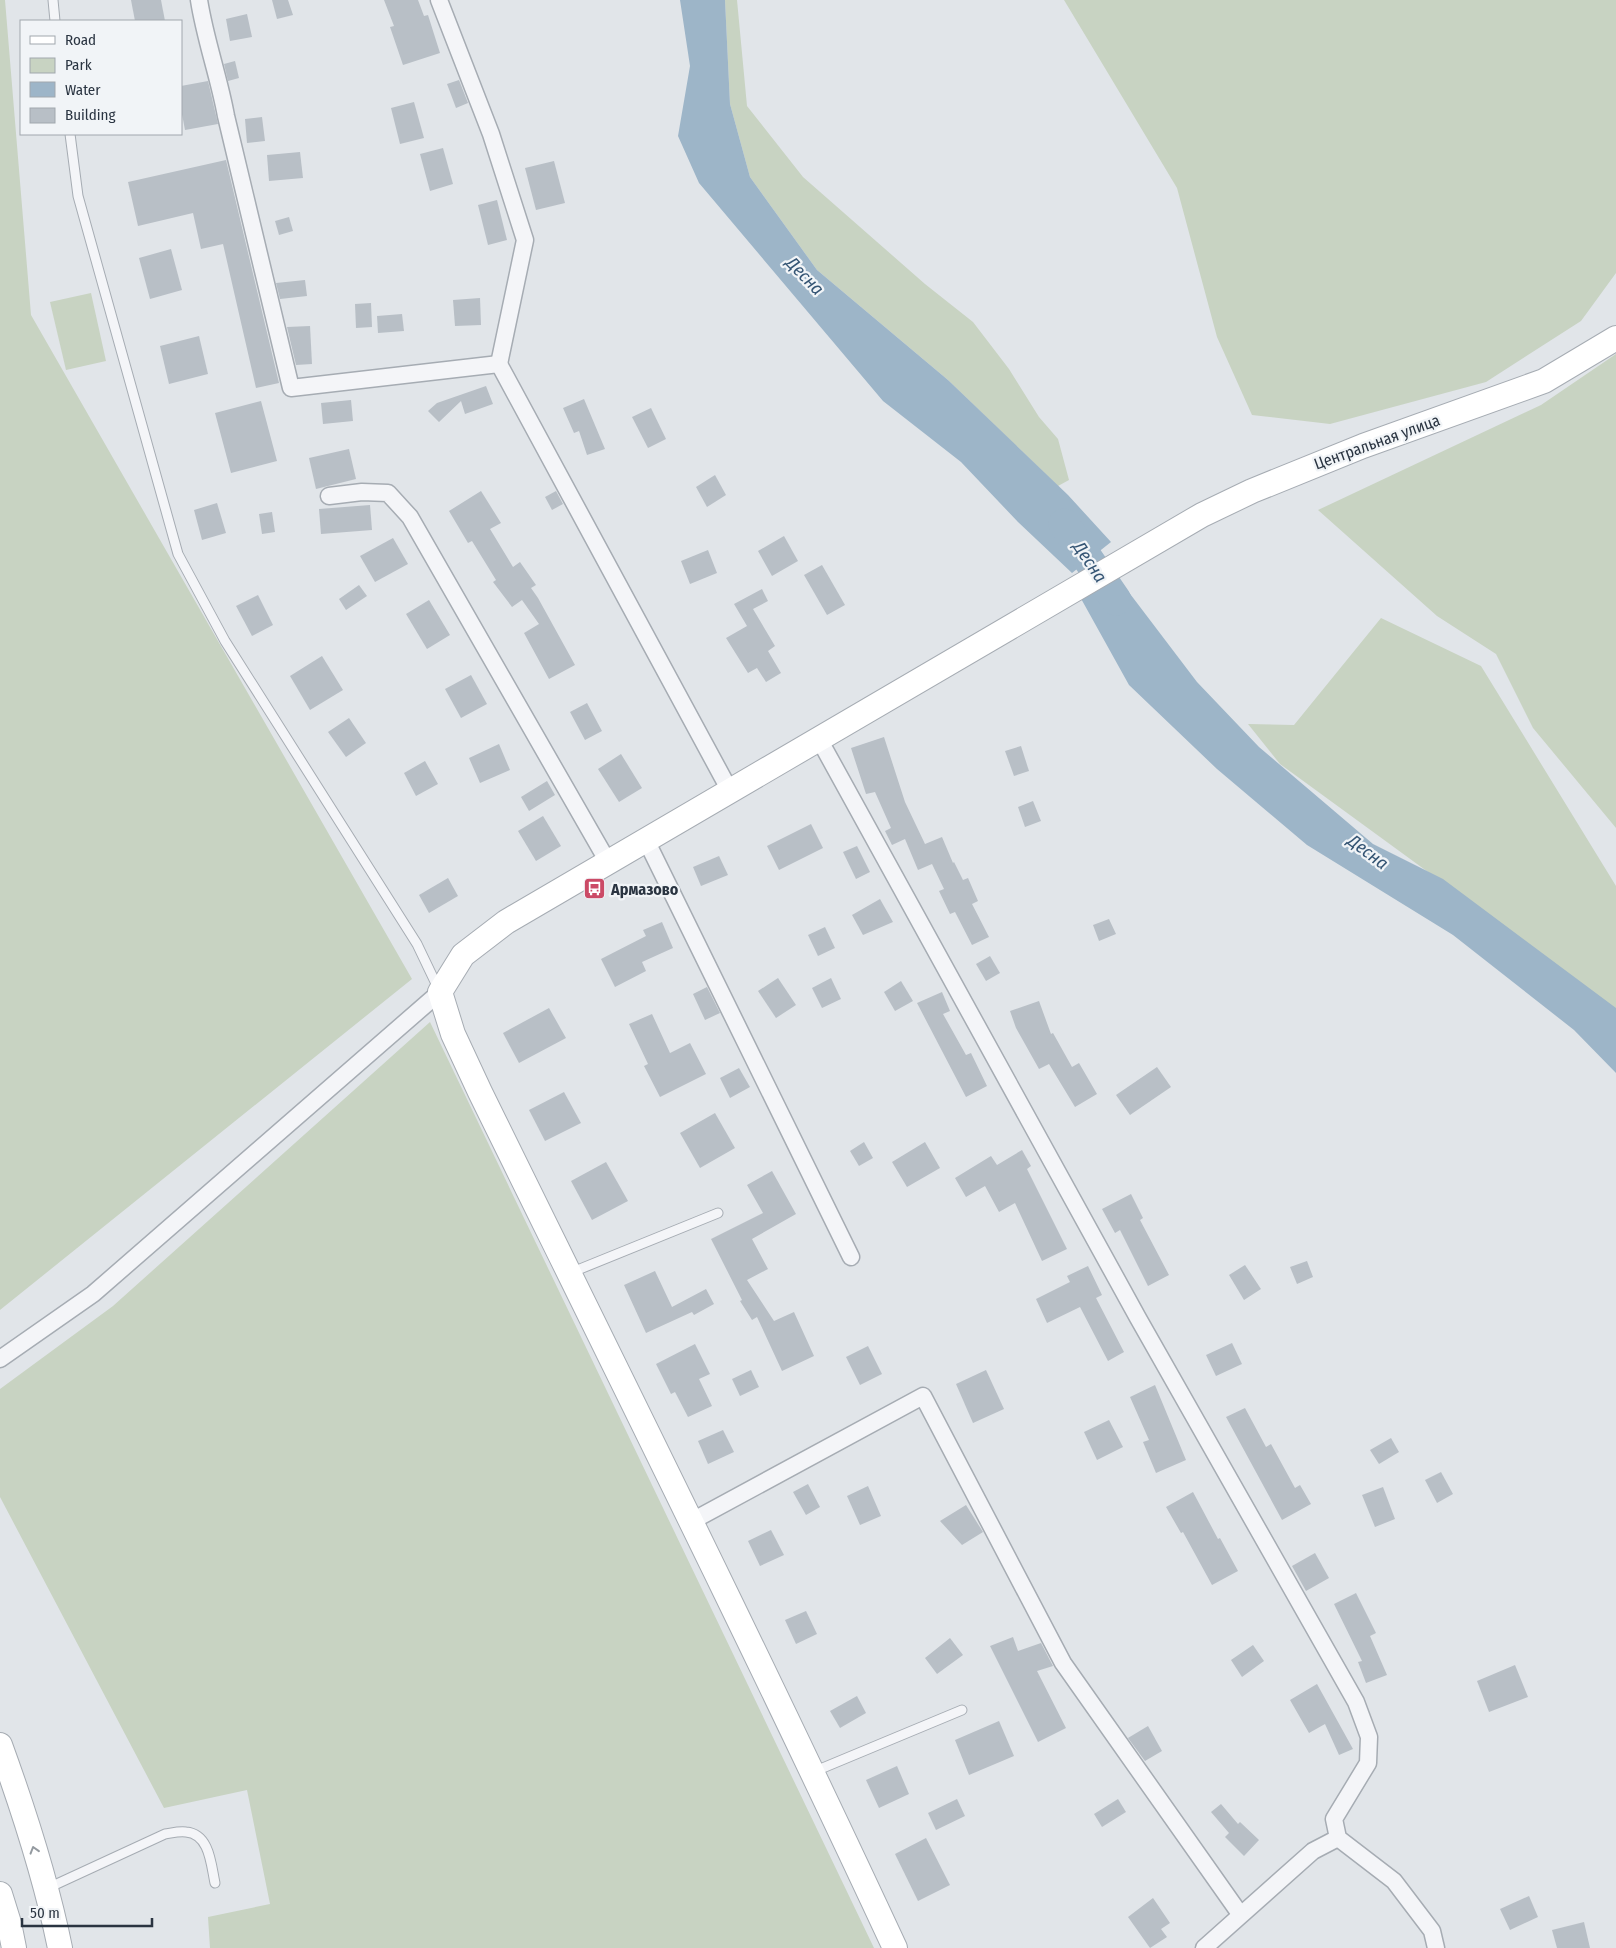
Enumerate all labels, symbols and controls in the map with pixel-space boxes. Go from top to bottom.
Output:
legend [20,20,182,135]
text: Road [65,31,96,49]
text: Park [65,56,92,74]
text: Water [65,81,101,99]
text: Building [65,106,116,124]
water label: Десна [780,251,829,300]
street label: Центральная улица [1311,410,1443,474]
water label: Десна [1067,536,1112,587]
water label: Десна [1342,828,1393,874]
bus stop icon: Армазово [583,877,607,901]
place label: Армазово [610,880,679,899]
one-way arrow [30,1846,40,1855]
scale bar [22,1896,152,1928]
text: 50 m [30,1904,60,1922]

